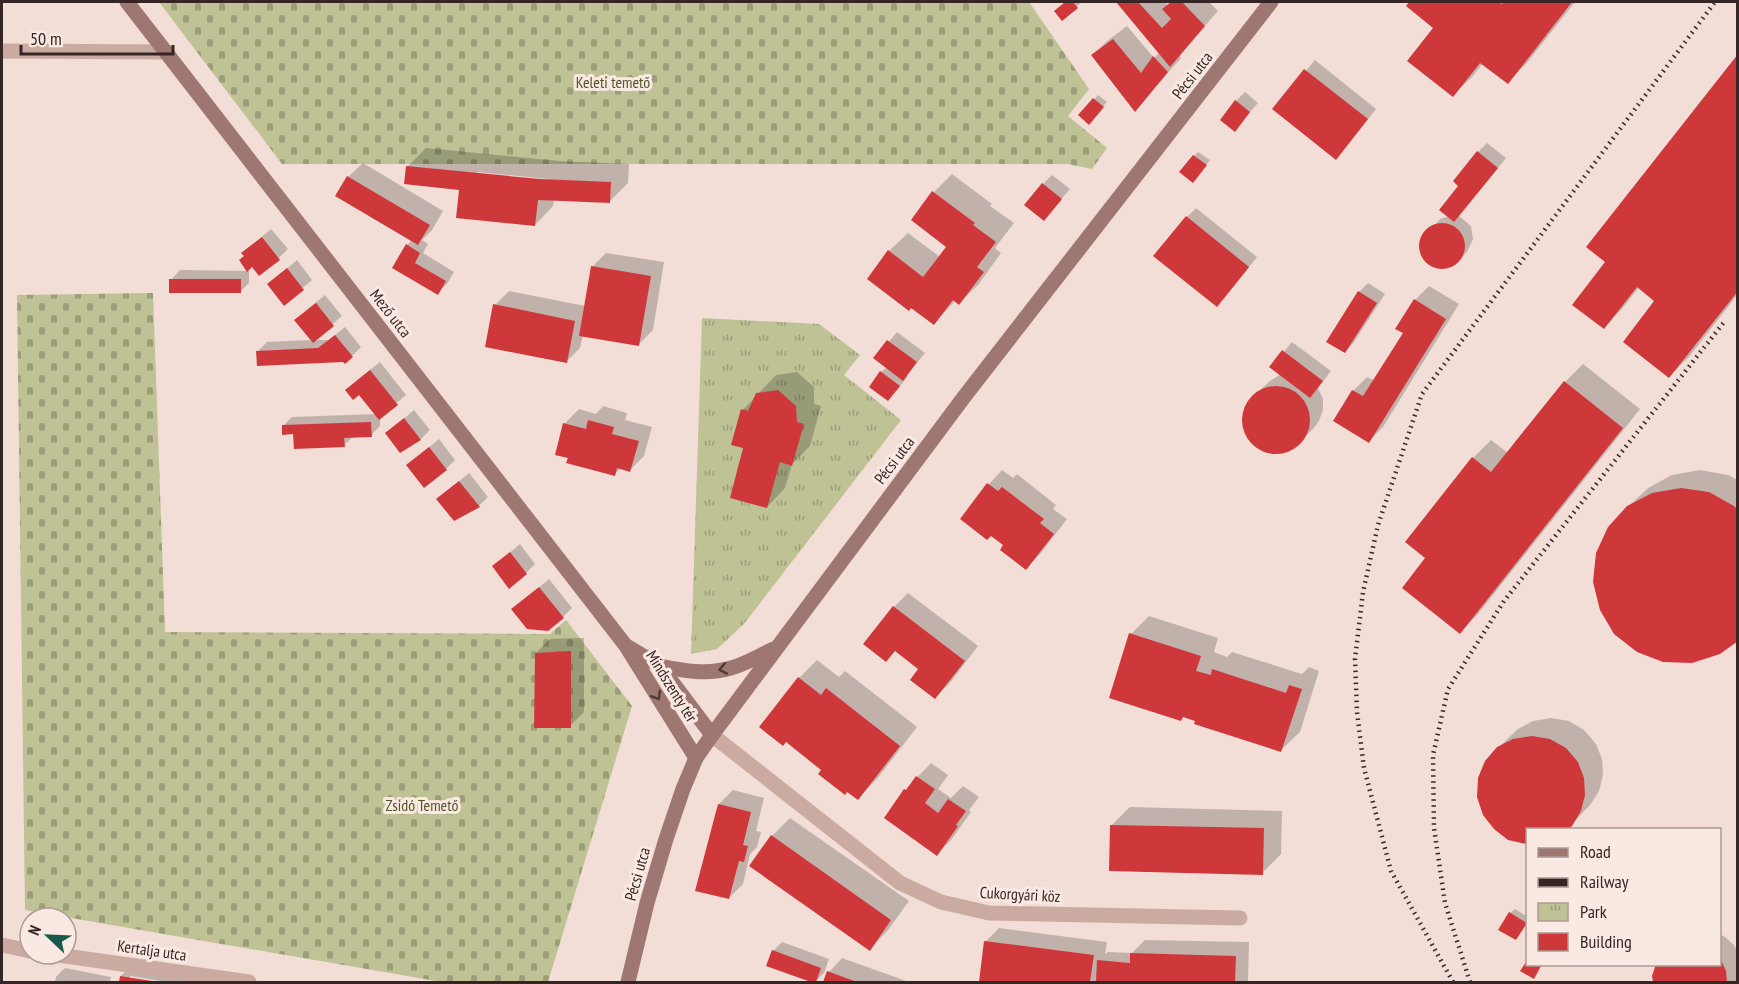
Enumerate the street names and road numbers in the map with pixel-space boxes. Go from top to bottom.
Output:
street label: Pécsi utca [1167,47,1217,103]
street label: Mező utca [366,285,416,341]
street label: Pécsi utca [870,432,918,488]
street label: Mindszenty tér [642,646,702,726]
street label: Pécsi utca [620,845,654,903]
street label: Cukorgyári köz [979,882,1061,906]
street label: Kertalja utca [116,935,188,965]

